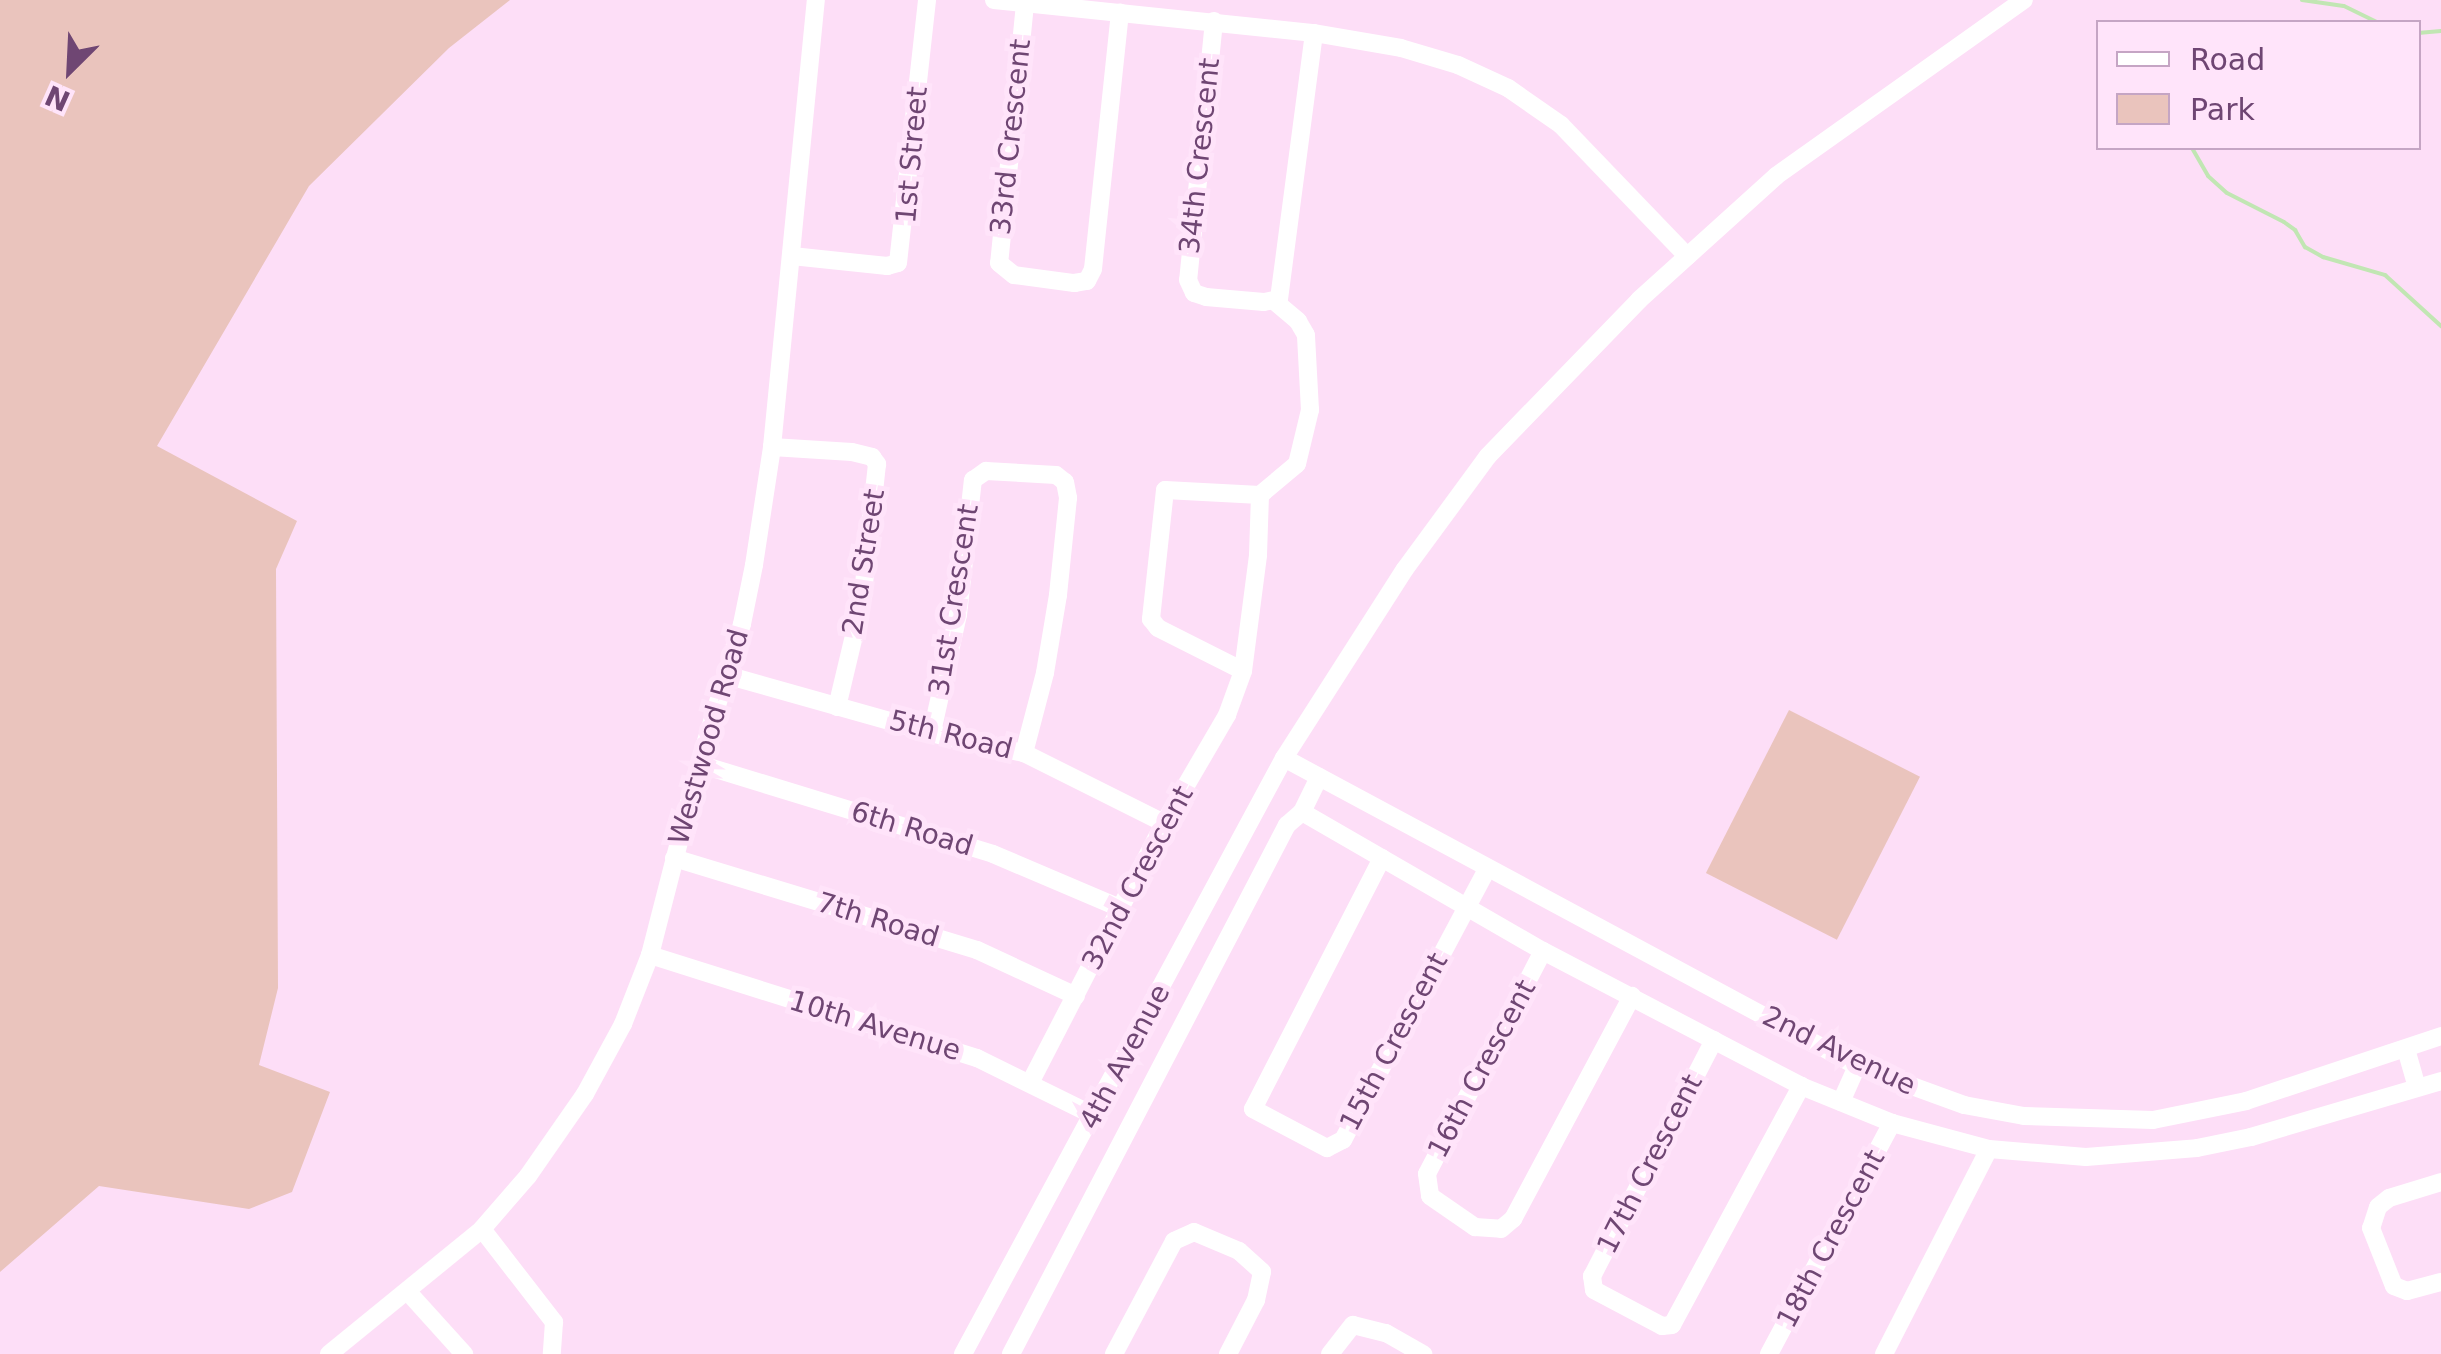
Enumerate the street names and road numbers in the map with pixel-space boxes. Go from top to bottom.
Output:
street label: 33rd Crescent [984,37,1038,237]
street label: 34th Crescent [1173,56,1227,256]
street label: 1st Street [889,85,935,225]
street label: 2nd Street [836,487,892,637]
street label: 31st Crescent [922,502,986,698]
street label: Westwood Road [662,625,756,849]
street label: 5th Road [886,703,1016,767]
street label: 32nd Crescent [1075,780,1201,976]
street label: 6th Road [847,795,977,863]
street label: 7th Road [813,886,943,954]
street label: 15th Crescent [1333,947,1455,1137]
street label: 16th Crescent [1421,974,1543,1164]
street label: 4th Avenue [1073,979,1177,1135]
street label: 10th Avenue [785,984,965,1068]
street label: 2nd Avenue [1757,999,1921,1103]
street label: 17th Crescent [1590,1069,1710,1259]
street label: 18th Crescent [1770,1144,1892,1334]

